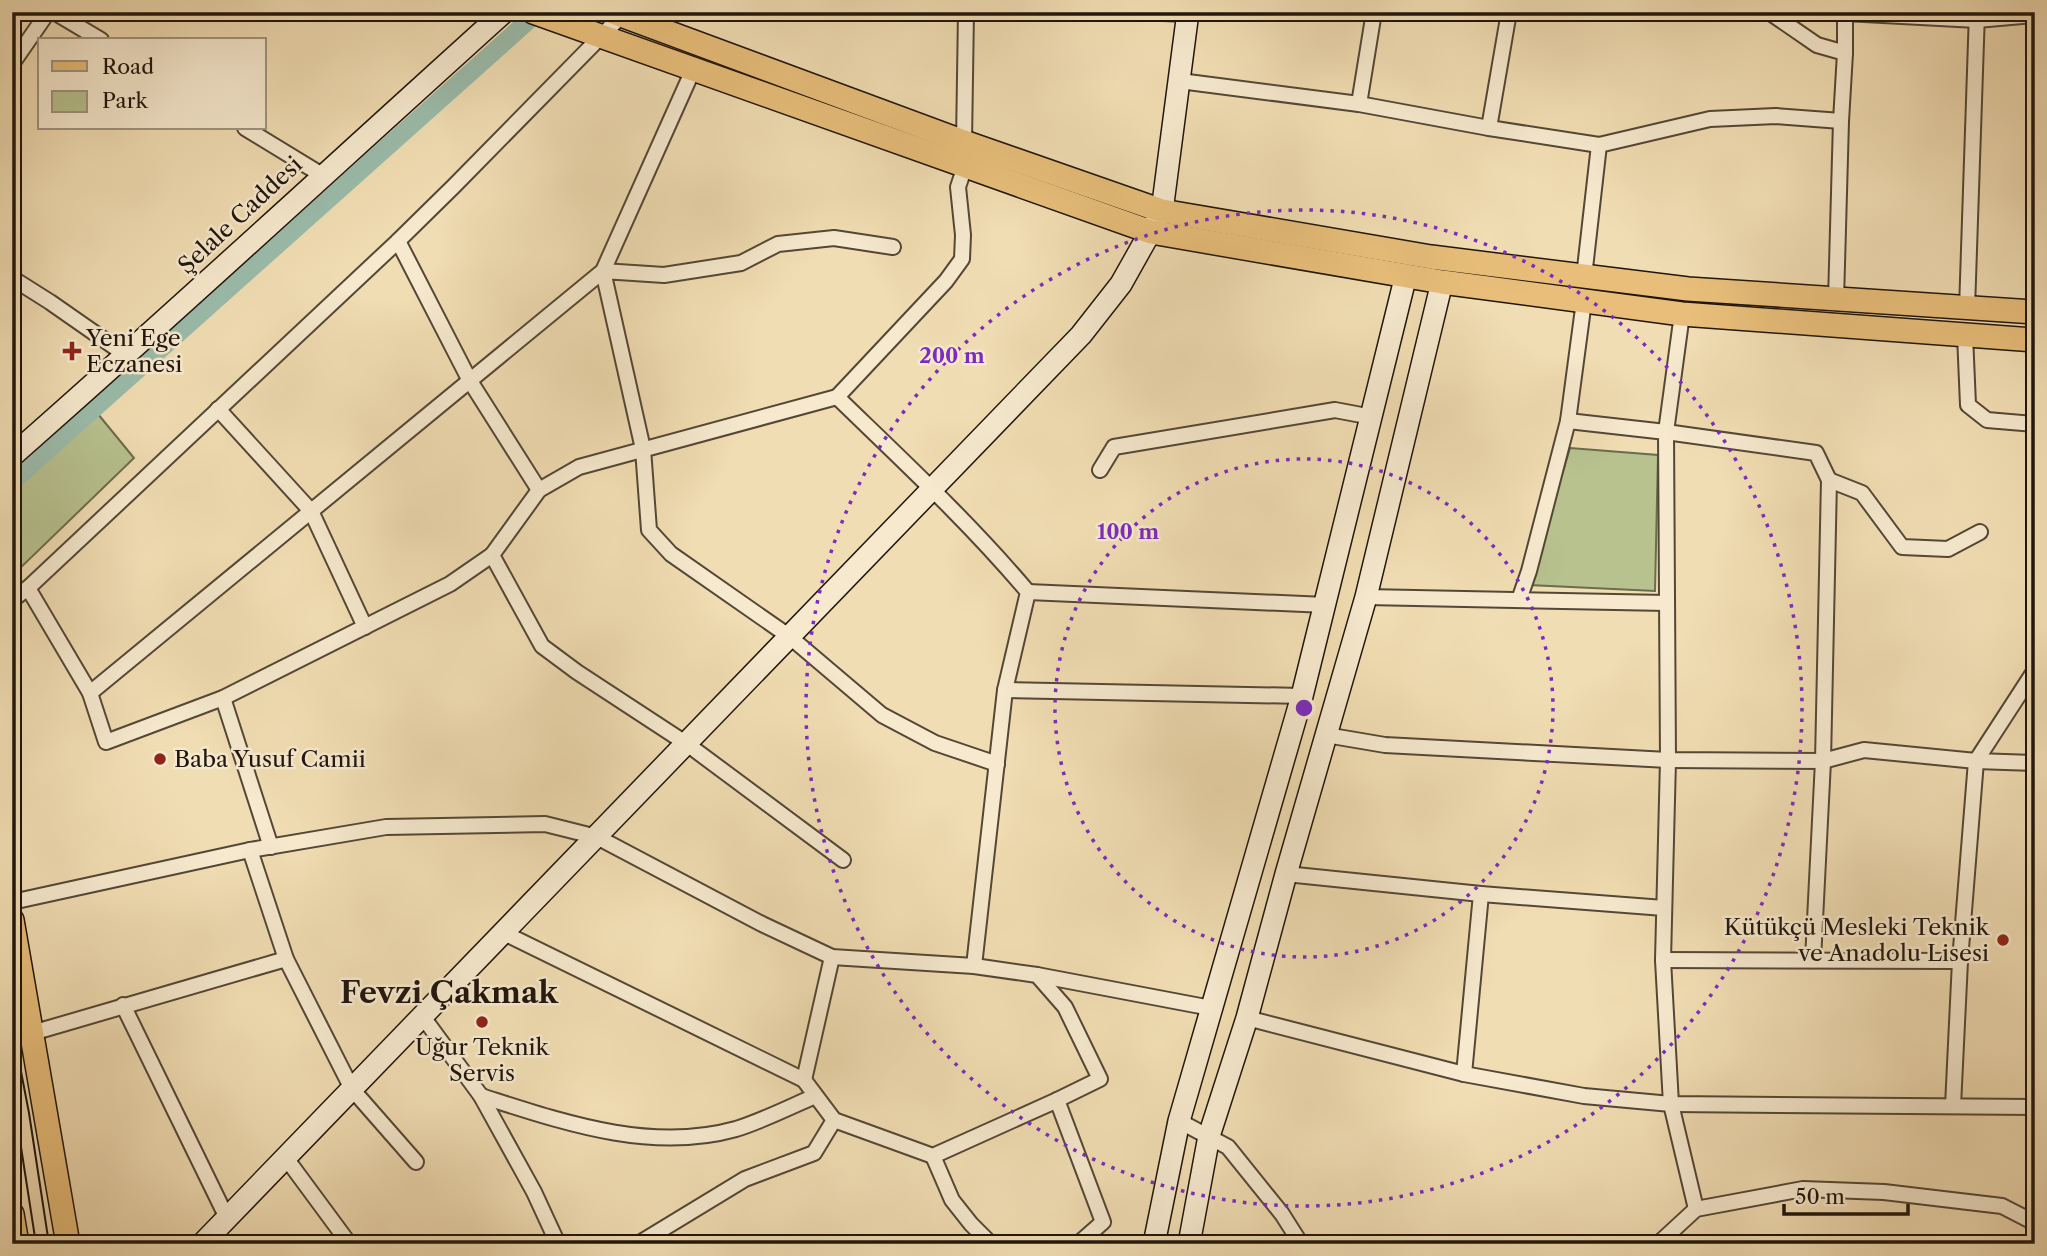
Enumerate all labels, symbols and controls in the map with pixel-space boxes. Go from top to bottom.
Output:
legend [38,38,266,130]
text: Road [102,54,154,79]
text: Park [102,88,148,113]
street label: Şelale Caddesi [172,150,308,280]
place label: Yeni Ege Eczanesi [85,324,182,378]
marker: Yeni Ege Eczanesi [64,343,80,359]
text: 200 m [919,343,985,368]
text: 100 m [1097,519,1159,544]
centre of rings [1292,696,1316,720]
place label: Baba Yusuf Camii [174,745,366,773]
marker: Baba Yusuf Camii [152,751,168,767]
place label: Kütükçü Mesleki Teknik ve Anadolu Lisesi [1724,913,1991,967]
marker: Kütükçü Mesleki Teknik ve Anadolu Lisesi [1995,932,2011,948]
district label: Fevzi Çakmak [340,974,559,1011]
marker: Uğur Teknik Servis [474,1014,490,1030]
place label: Uğur Teknik Servis [415,1033,551,1087]
scale bar [1784,1172,1909,1216]
text: 50 m [1795,1184,1845,1209]

